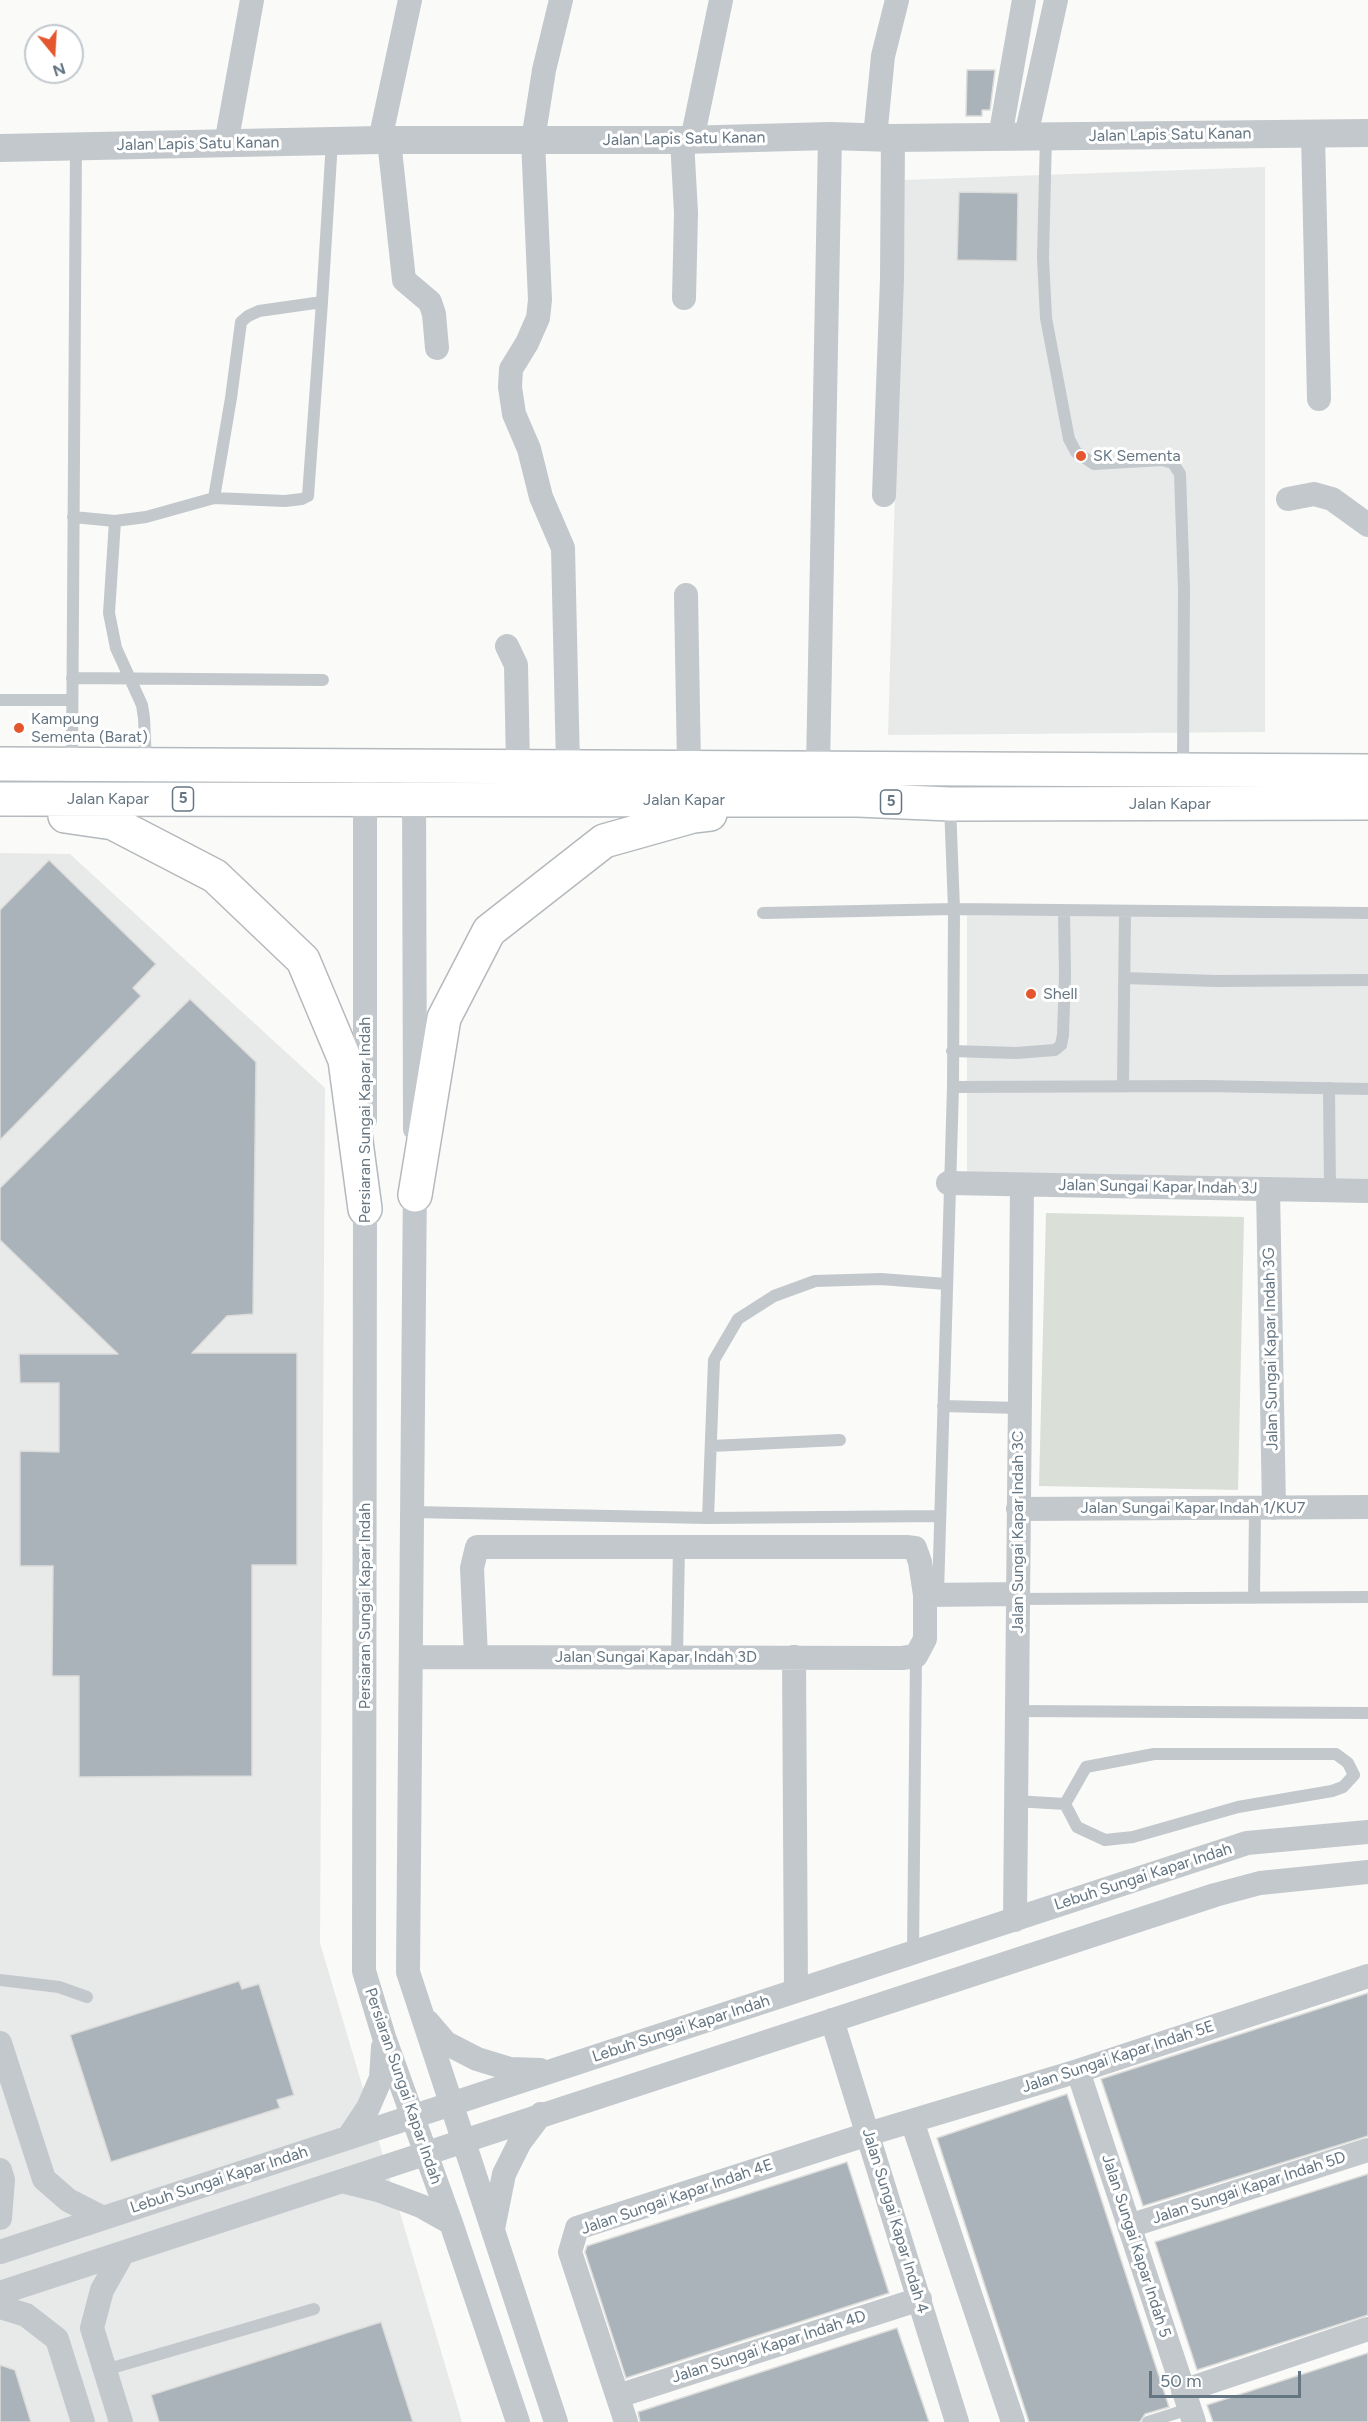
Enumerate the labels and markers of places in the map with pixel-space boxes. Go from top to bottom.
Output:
place label: SK Sementa [1093,446,1181,466]
marker: SK Sementa [1074,449,1088,463]
place label: Kampung Sementa (Barat) [31,709,148,747]
marker: Kampung Sementa (Barat) [12,721,26,735]
place label: Shell [1043,984,1078,1004]
marker: Shell [1024,987,1038,1001]

